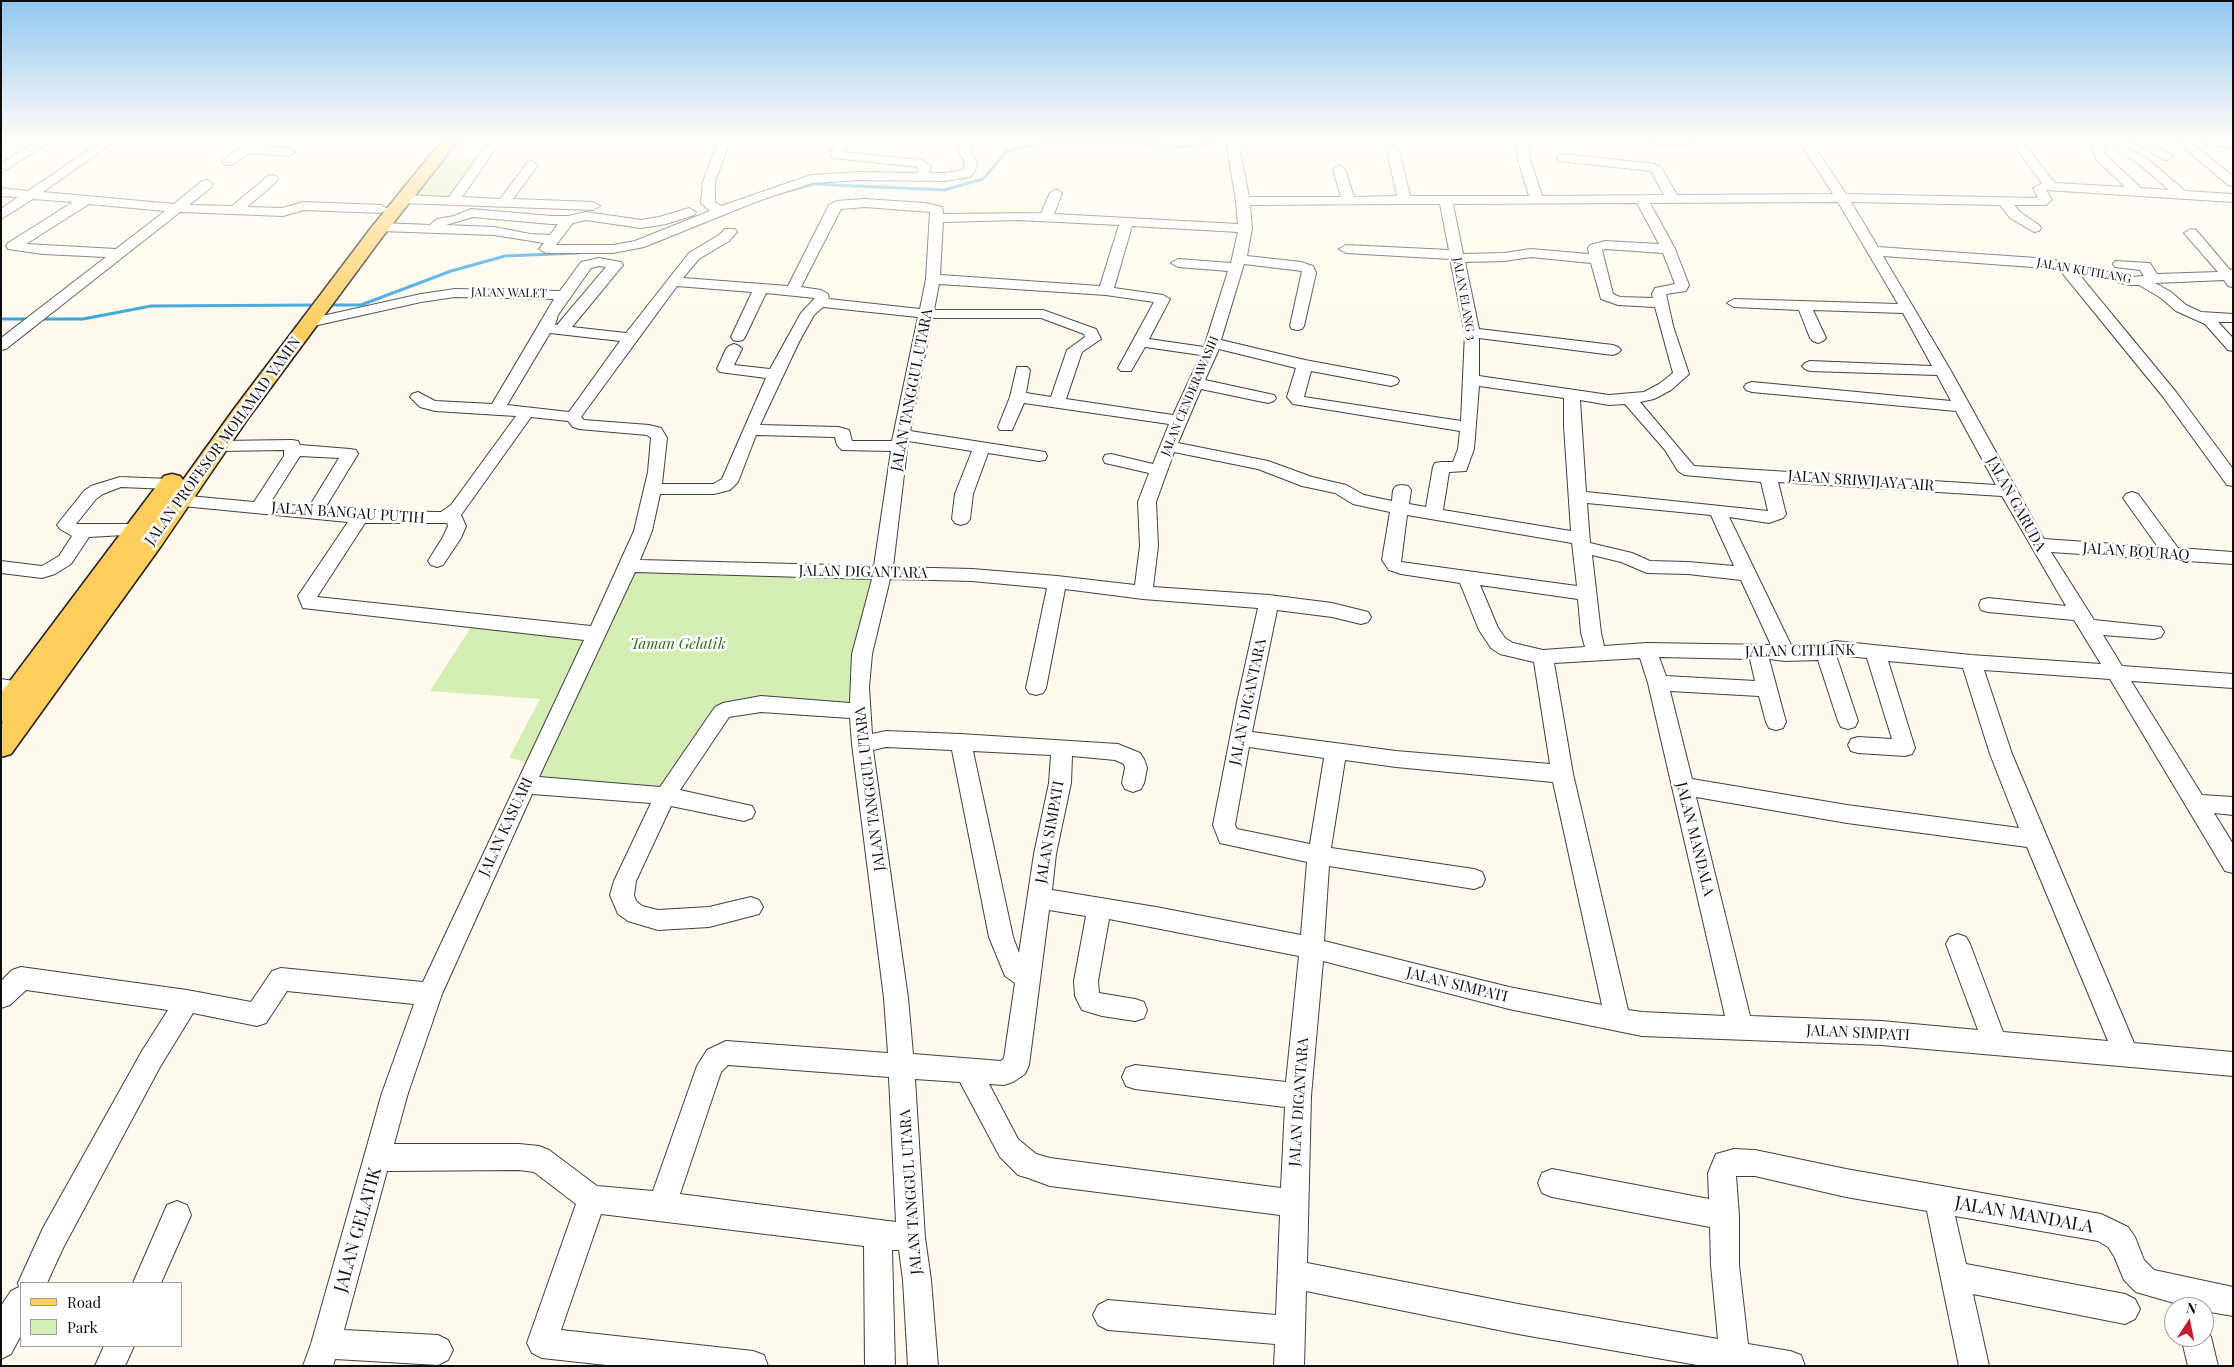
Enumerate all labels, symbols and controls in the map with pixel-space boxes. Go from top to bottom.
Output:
street label: JALAN ELANG 3 [1450,256,1478,342]
street label: JALAN KUTILANG [2036,256,2132,286]
street label: JALAN WALET [471,285,547,301]
street label: JALAN TANGGUL UTARA [887,307,937,473]
street label: JALAN PROFESOR MOHAMAD YAMIN [141,333,305,549]
street label: JALAN CENDERAWASIH [1158,334,1222,458]
street label: JALAN GARUDA [1983,453,2049,555]
street label: JALAN SRIWIJAYA AIR [1787,467,1935,495]
street label: JALAN BANGAU PUTIH [271,499,425,527]
street label: JALAN BOURAQ [2082,539,2190,565]
street label: JALAN DIGANTARA [798,562,928,582]
park label: Taman Gelatik [630,635,726,653]
street label: JALAN DIGANTARA [1226,637,1270,767]
street label: JALAN CITILINK [1745,641,1855,661]
street label: JALAN TANGGUL UTARA [851,706,889,872]
street label: JALAN KASUARI [475,775,537,879]
street label: JALAN SIMPATI [1032,779,1068,885]
street label: JALAN MANDALA [1672,780,1718,898]
street label: JALAN SIMPATI [1405,964,1509,1006]
street label: JALAN SIMPATI [1806,1021,1910,1045]
street label: JALAN DIGANTARA [1286,1037,1312,1167]
street label: JALAN TANGGUL UTARA [896,1109,926,1275]
street label: JALAN GELATIK [330,1165,386,1295]
street label: JALAN MANDALA [1953,1192,2095,1238]
legend [20,1282,182,1347]
text: Road [67,1292,101,1312]
north arrow [2164,1297,2214,1347]
text: N [2185,1297,2199,1318]
text: Park [67,1317,98,1337]

